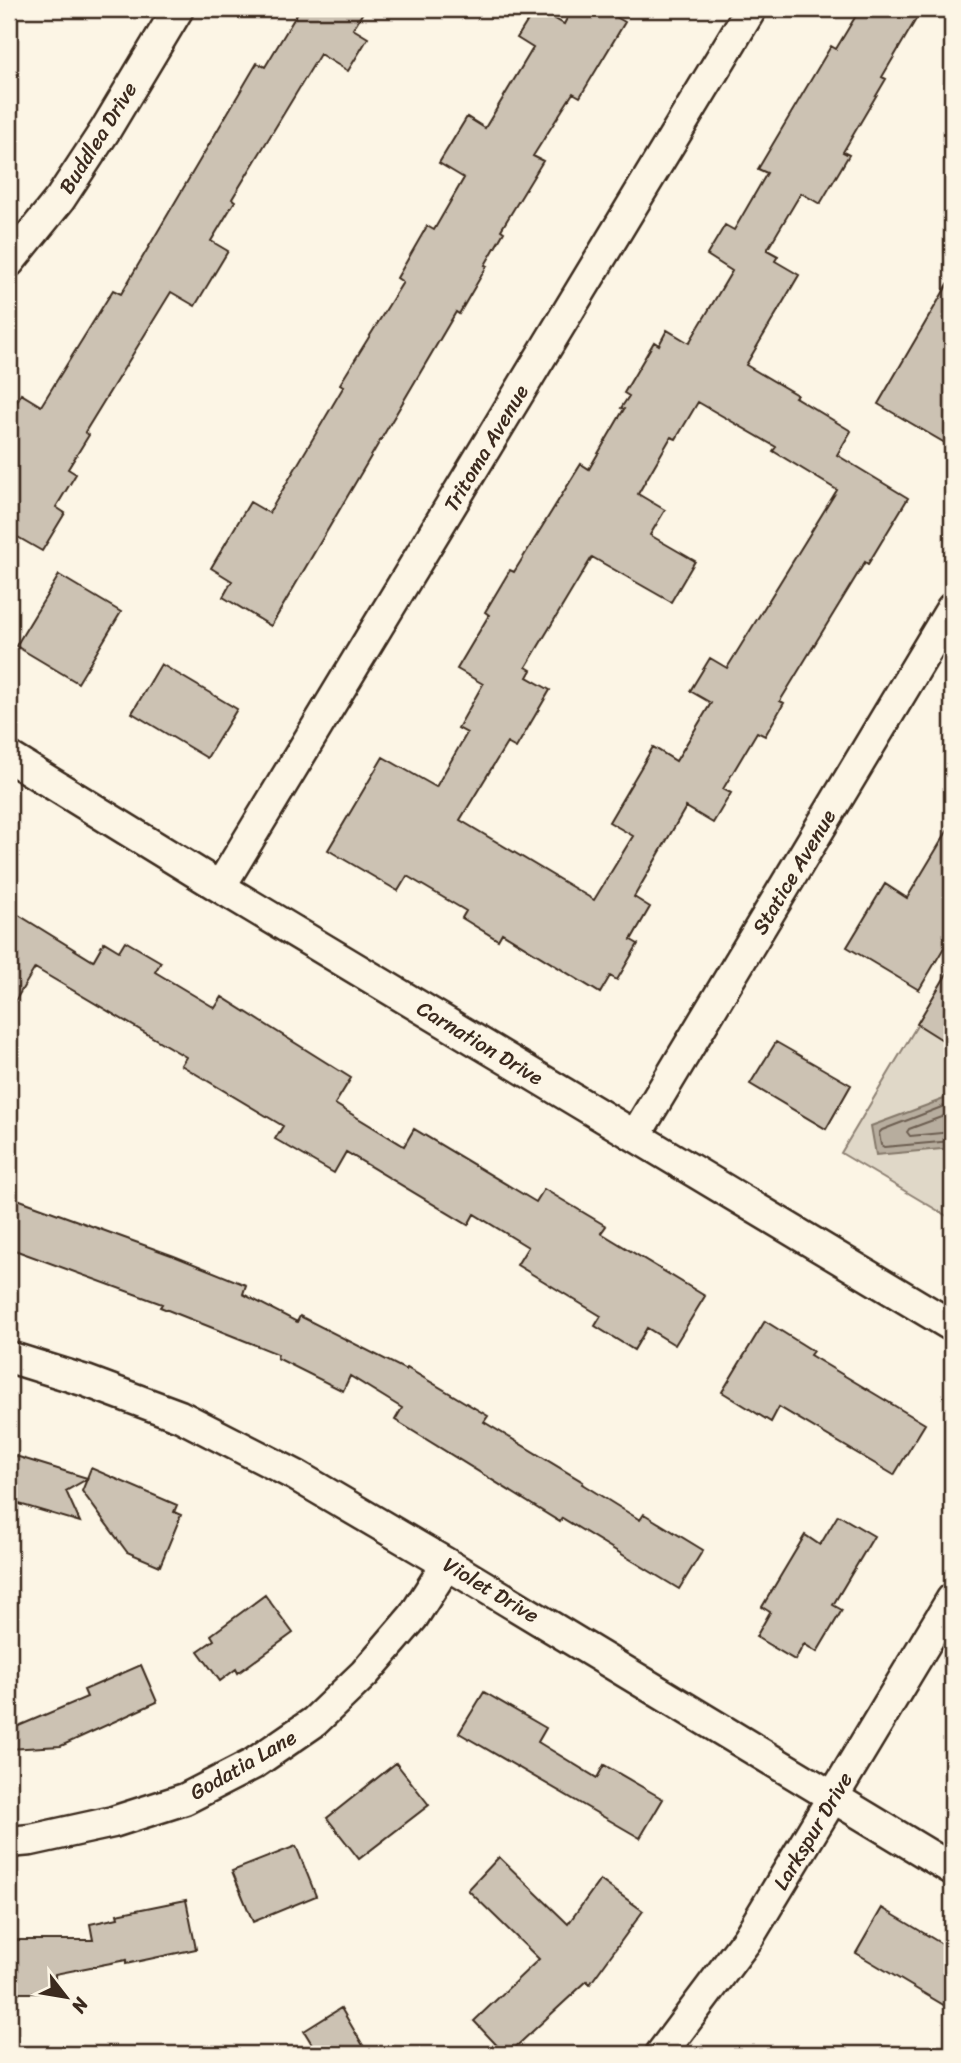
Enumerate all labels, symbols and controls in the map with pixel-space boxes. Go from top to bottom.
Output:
street label: Buddlea Drive [48,74,148,202]
street label: Tritoma Avenue [433,377,539,519]
street label: Statice Avenue [741,802,847,942]
street label: Carnation Drive [409,990,551,1096]
street label: Violet Drive [435,1546,547,1634]
street label: Godatia Lane [182,1719,304,1811]
street label: Larkspur Drive [763,1764,864,1898]
north arrow [32,1962,102,2032]
text: N [62,1990,98,2020]

